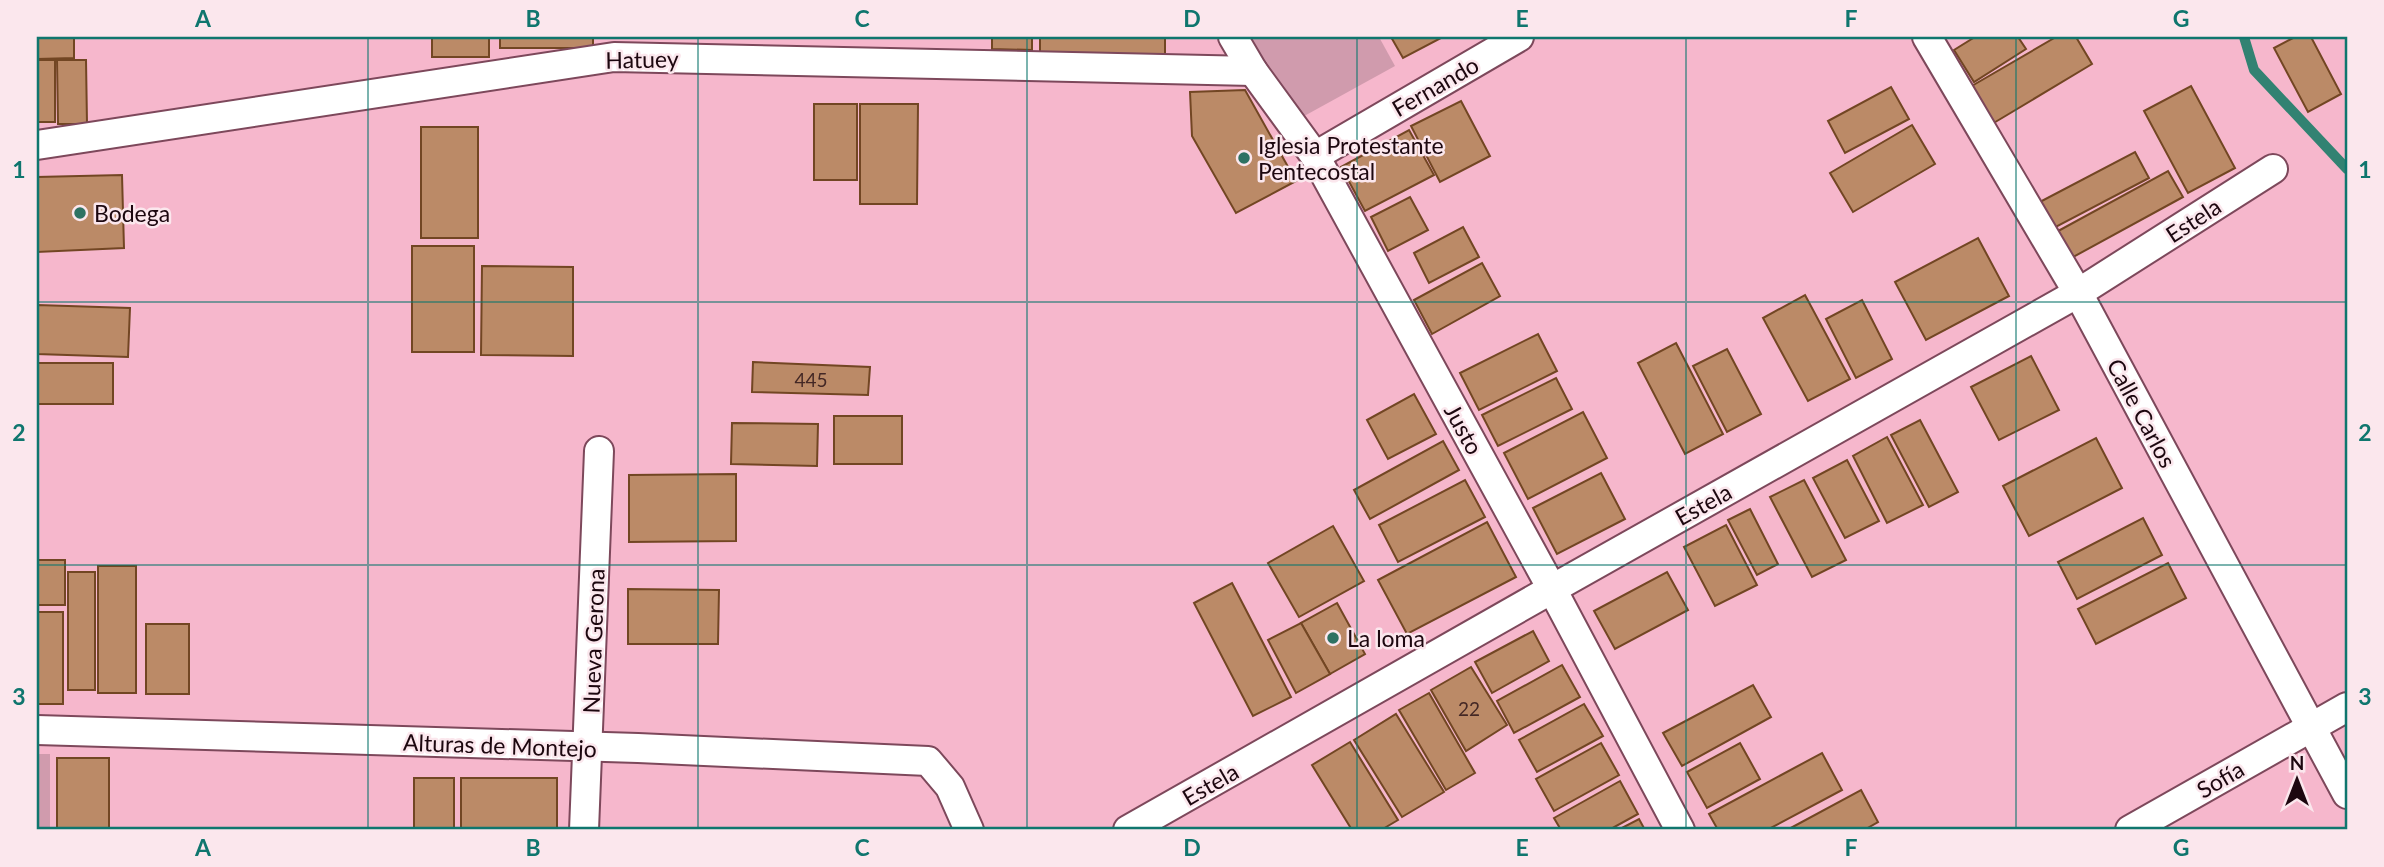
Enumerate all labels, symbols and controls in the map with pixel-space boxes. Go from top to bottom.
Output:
text: A [194,4,212,32]
text: B [525,4,541,32]
text: C [854,4,870,32]
text: D [1183,4,1201,32]
text: E [1515,4,1529,32]
text: F [1844,4,1858,32]
text: G [2173,4,2189,32]
street label: Hatuey [605,44,679,74]
street label: Fernando [1387,50,1483,122]
place label: Iglesia Protestante Pentecostal [1258,131,1444,185]
marker: Iglesia Protestante Pentecostal [1236,150,1252,166]
text: 1 [12,155,26,183]
text: 1 [2358,155,2372,183]
street label: Estela [2160,192,2226,248]
place label: Bodega [94,199,170,227]
marker: Bodega [72,205,88,221]
street label: Calle Carlos [2102,354,2182,472]
house number: 445 [794,368,828,391]
street label: Justo [1439,399,1489,459]
text: 2 [12,418,26,446]
text: 2 [2358,418,2372,446]
street label: Estela [1670,477,1736,531]
street label: Nueva Gerona [576,568,610,714]
place label: La loma [1347,624,1425,652]
marker: La loma [1325,630,1341,646]
text: 3 [12,682,26,710]
text: 3 [2358,682,2372,710]
house number: 22 [1458,697,1480,720]
street label: Alturas de Montejo [403,728,597,762]
north arrow [2262,744,2332,814]
text: N [2290,751,2304,774]
street label: Sofía [2191,754,2249,804]
street label: Estela [1177,757,1243,811]
text: A [194,833,212,861]
text: B [525,833,541,861]
text: C [854,833,870,861]
text: D [1183,833,1201,861]
text: E [1515,833,1529,861]
text: F [1844,833,1858,861]
text: G [2173,833,2189,861]

